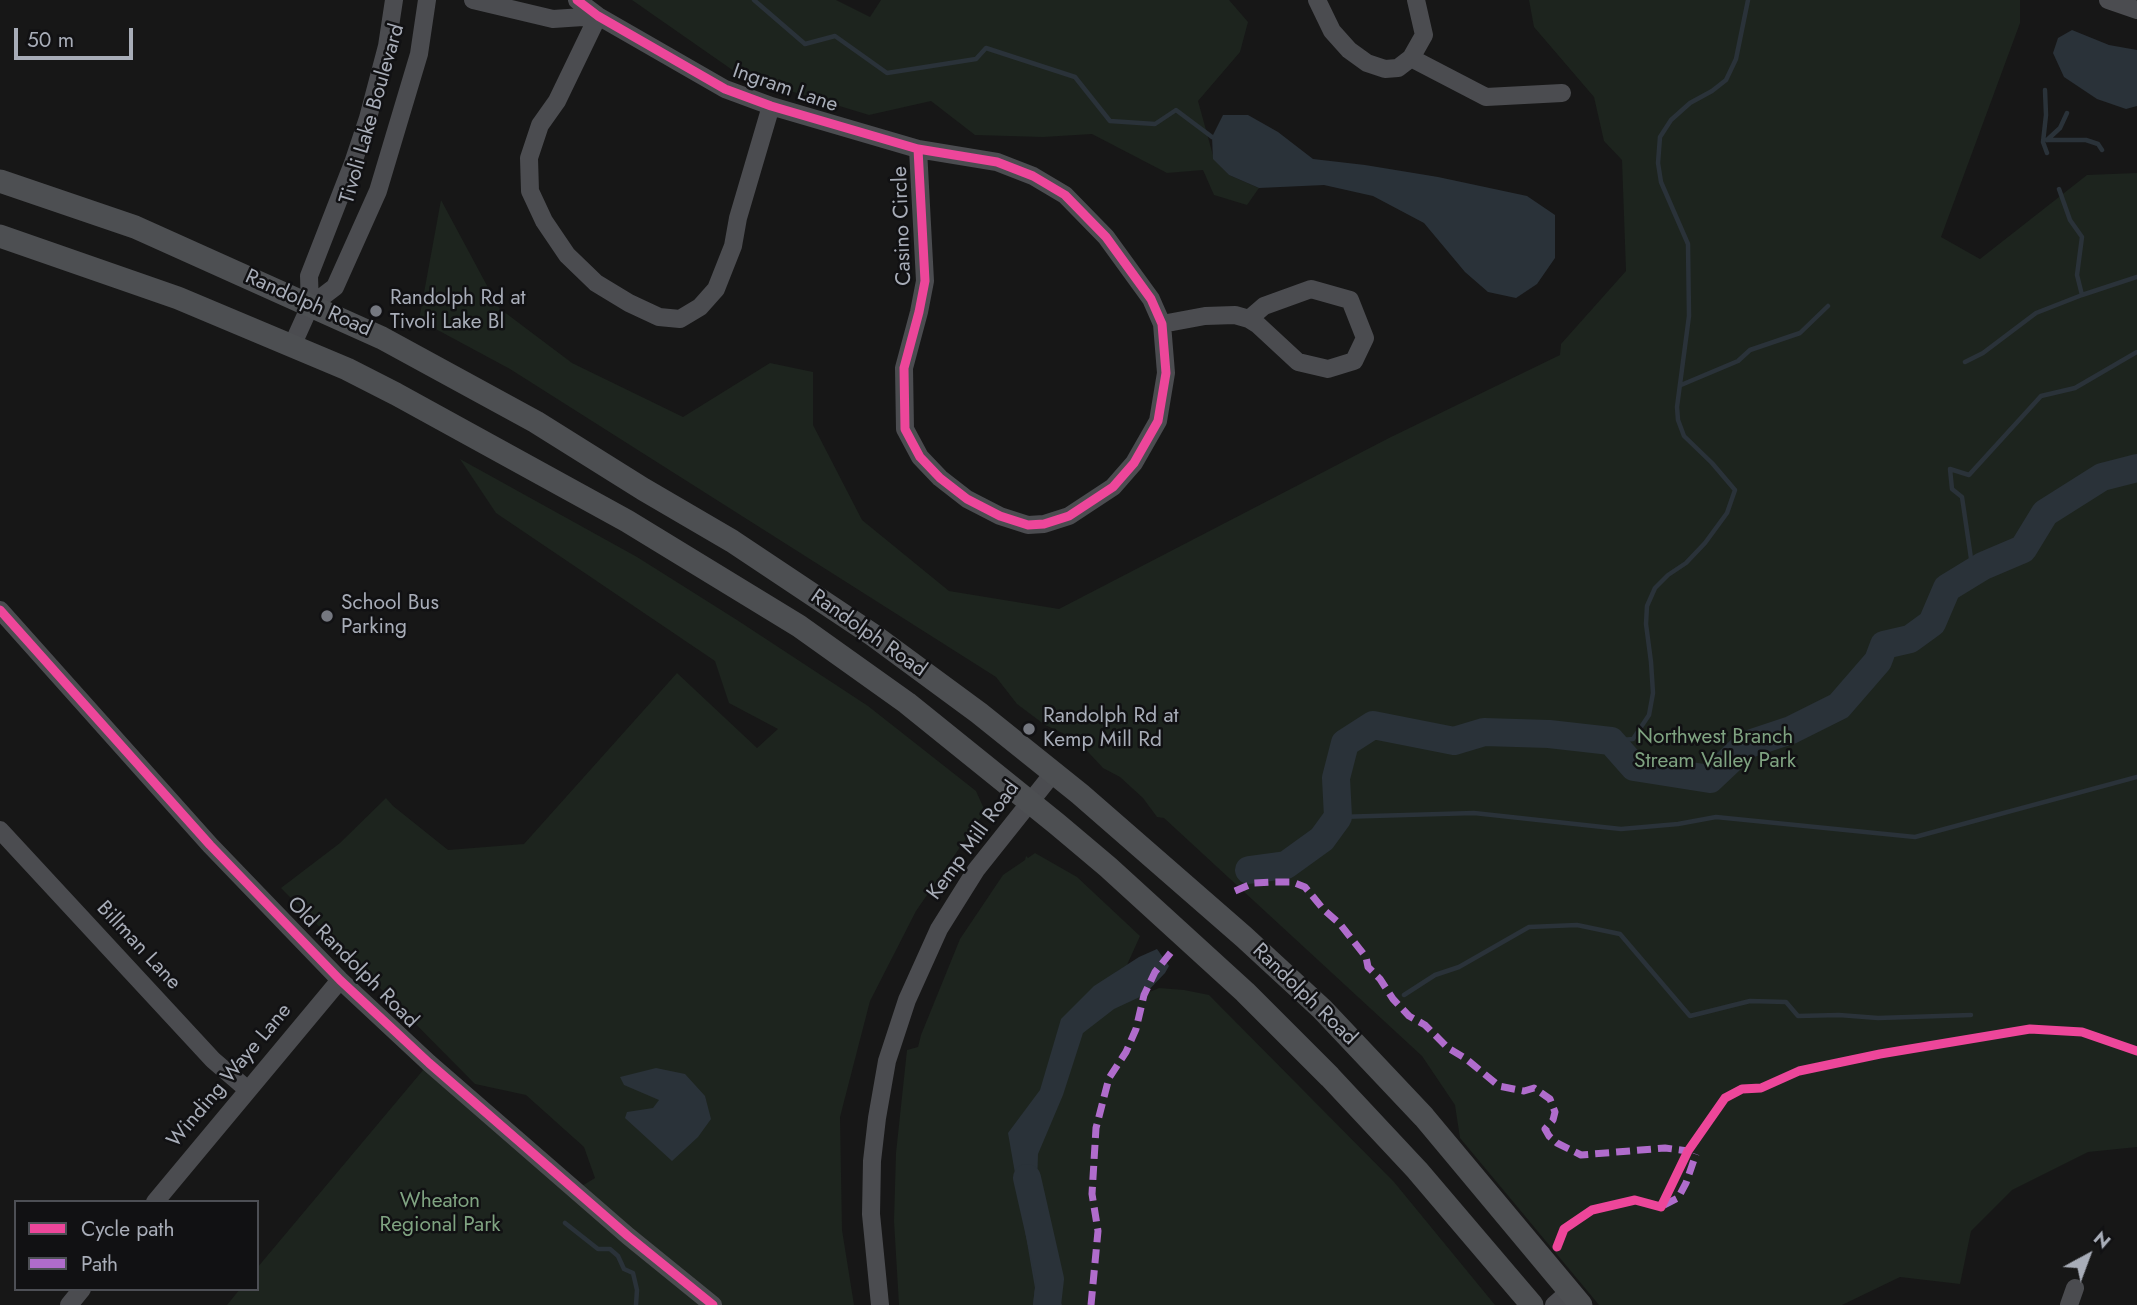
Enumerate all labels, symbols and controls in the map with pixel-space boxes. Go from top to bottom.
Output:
scale bar [18,14,136,58]
street label: Tivoli Lake Boulevard [335,21,411,207]
text: 50 m [27,25,74,55]
street label: Ingram Lane [729,59,841,119]
street label: Casino Circle [888,166,918,286]
street label: Randolph Road [241,265,375,343]
place label: Randolph Rd at Tivoli Lake Bl [390,286,526,336]
marker: Randolph Rd at Tivoli Lake Bl [368,303,384,319]
street label: Randolph Road [805,585,931,683]
place label: School Bus Parking [341,591,439,641]
marker: School Bus Parking [319,608,335,624]
place label: Randolph Rd at Kemp Mill Rd [1043,704,1179,754]
marker: Randolph Rd at Kemp Mill Rd [1021,721,1037,737]
park label: Northwest Branch Stream Valley Park [1634,725,1796,775]
street label: Kemp Mill Road [923,777,1025,905]
street label: Old Randolph Road [281,892,423,1034]
street label: Billman Lane [91,896,185,996]
street label: Randolph Road [1246,939,1362,1051]
street label: Winding Waye Lane [162,999,298,1153]
park label: Wheaton Regional Park [379,1189,501,1239]
legend [14,1200,259,1291]
text: Cycle path [81,1214,174,1244]
north arrow [2053,1221,2123,1291]
text: N [2088,1225,2117,1255]
text: Path [81,1249,118,1279]

